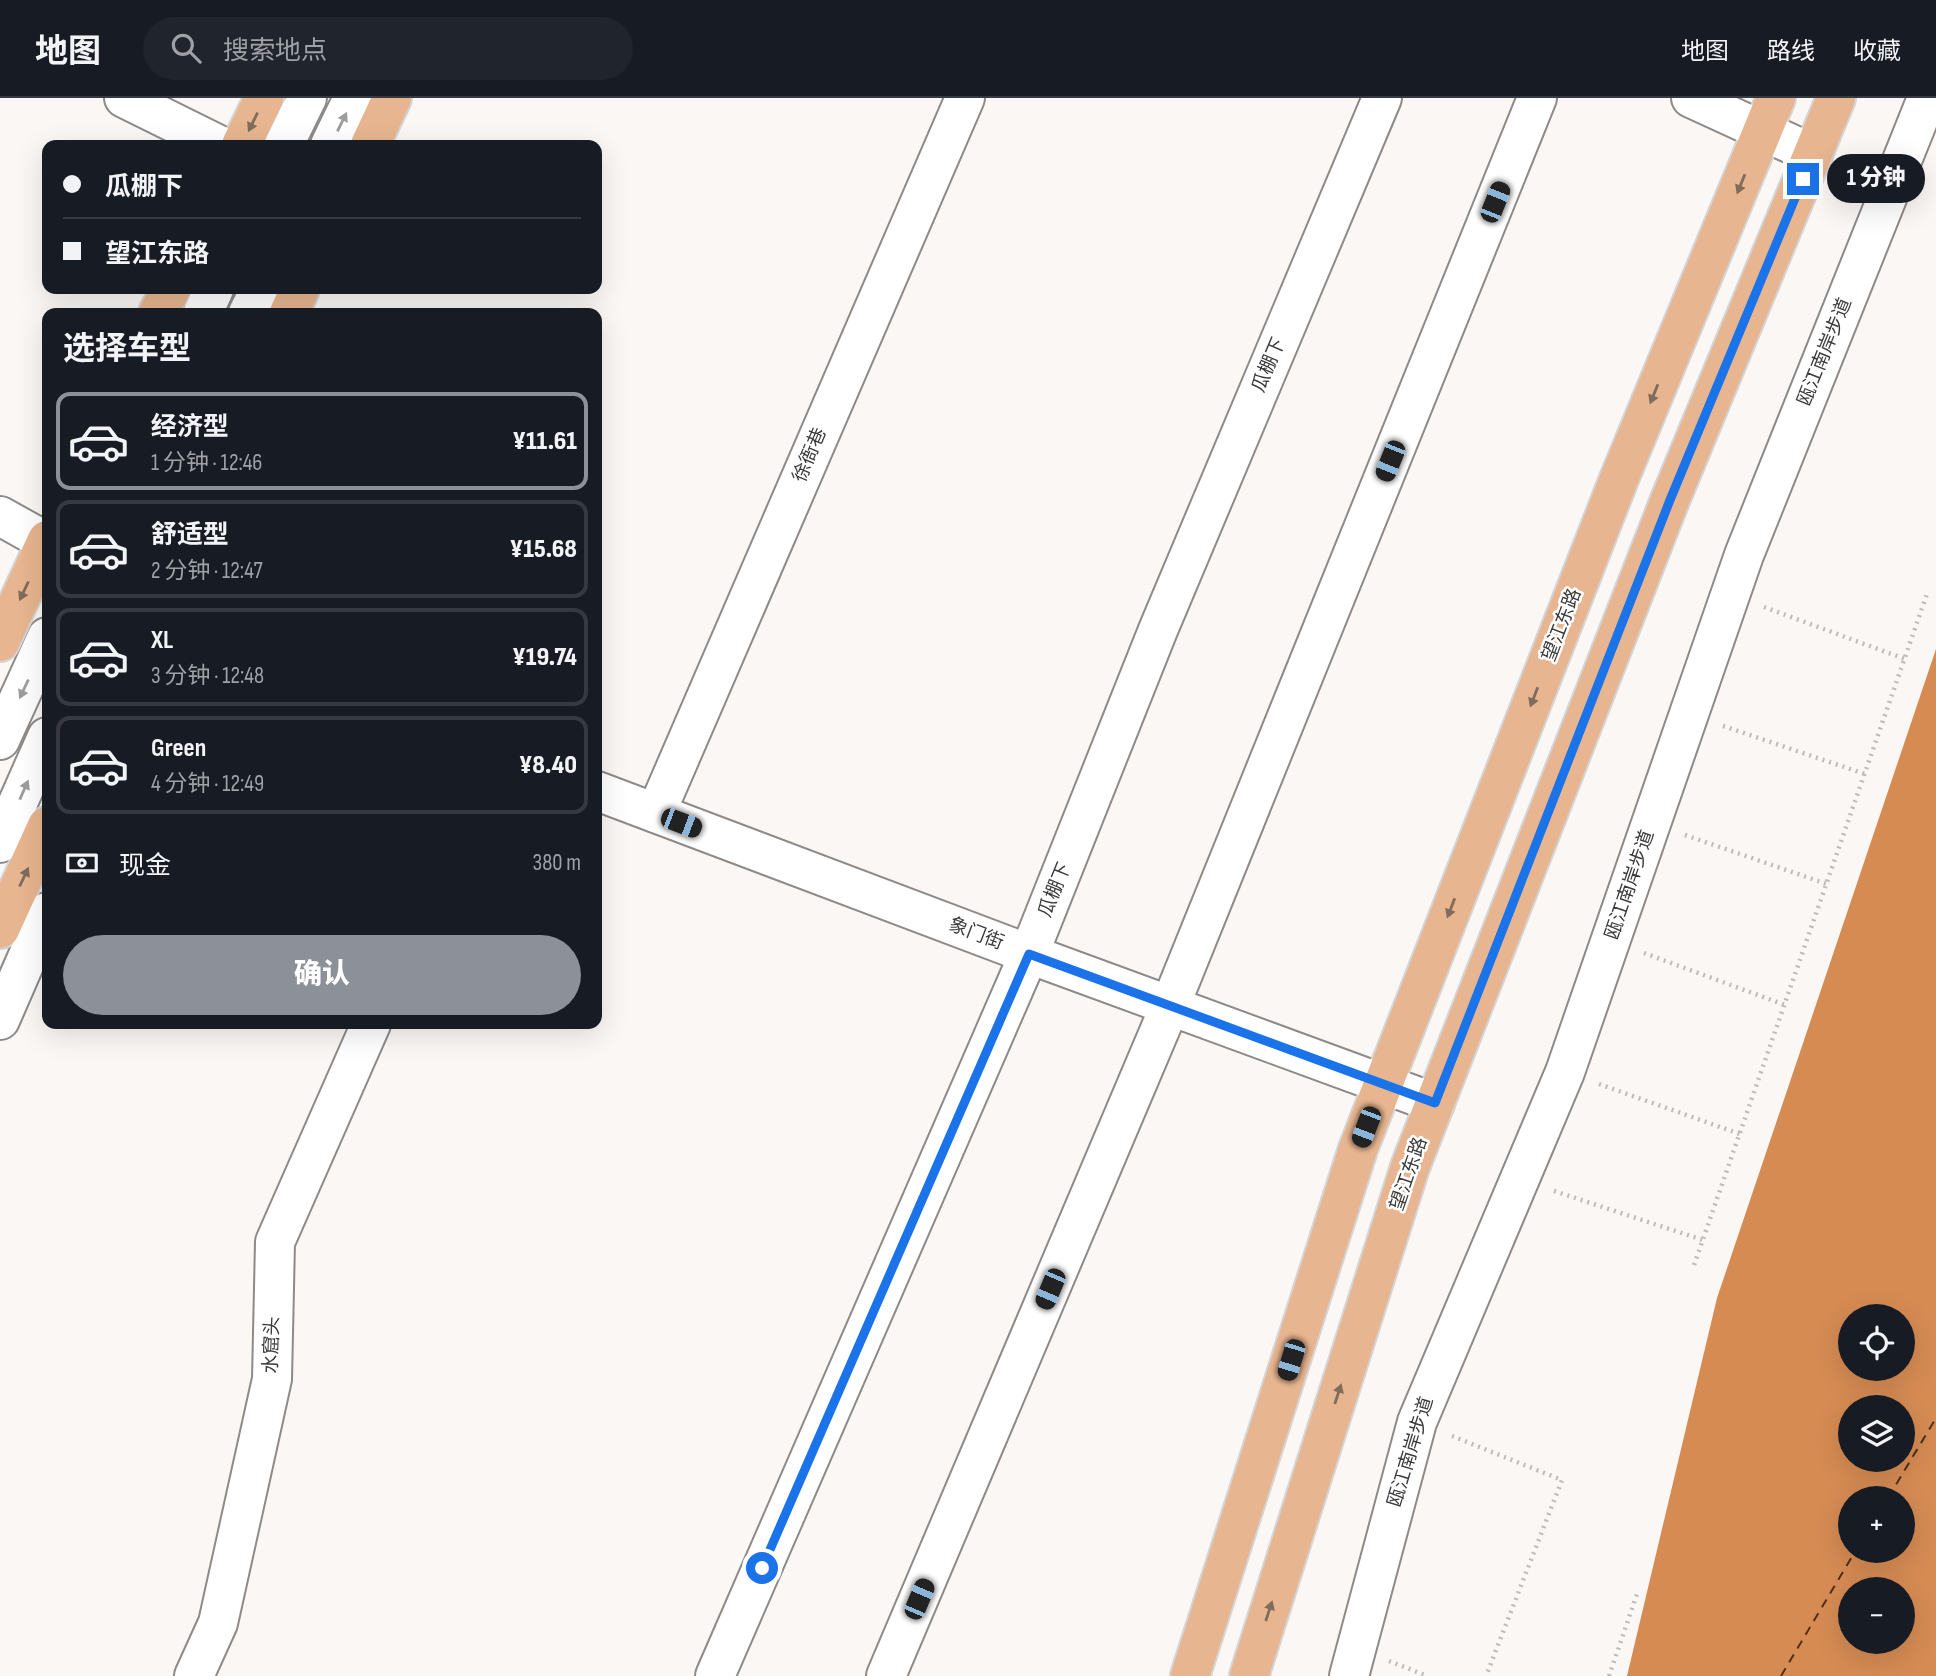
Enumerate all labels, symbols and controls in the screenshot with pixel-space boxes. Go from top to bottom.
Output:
search box [143,17,633,80]
icon: search [167,29,205,67]
text: 地图 [35,32,101,72]
text: 搜索地点 [223,36,327,67]
text: 地图 [1681,37,1729,66]
text: 路线 [1767,37,1815,66]
text: 收藏 [1853,37,1901,66]
one-way arrow [247,112,258,132]
one-way arrow [336,112,347,132]
callout: 1 分钟 [1828,154,1926,204]
route end [1787,163,1819,195]
text: 1 分钟 [1847,164,1905,192]
text: 瓜棚下 [105,172,183,203]
one-way arrow [1735,173,1746,194]
car [1478,179,1513,225]
text: 望江东路 [105,239,209,270]
street label: 瓯江南岸步道 [1793,295,1857,409]
text: 选择车型 [63,330,191,369]
street label: 瓜棚下 [1247,334,1291,396]
one-way arrow [1648,384,1660,404]
icon: car [67,410,130,473]
text: 经济型 [151,412,229,443]
street label: 徐衙巷 [788,424,832,486]
text: ¥11.61 [512,426,577,457]
car [1373,438,1408,484]
text: 1 分钟 · 12:46 [151,449,262,477]
icon: car [67,518,130,581]
text: 舒适型 [151,520,229,551]
text: ¥15.68 [510,534,577,565]
text: 2 分钟 · 12:47 [151,557,263,585]
one-way arrow [18,581,29,601]
street label: 望江东路 [1538,585,1586,665]
text: XL [151,625,173,656]
icon: car [67,626,130,689]
text: ¥19.74 [512,642,577,673]
text: 3 分钟 · 12:48 [151,662,264,690]
one-way arrow [18,678,29,699]
one-way arrow [1528,686,1539,707]
text: Green [151,733,206,764]
icon: car [67,734,130,797]
text: ¥8.40 [519,750,577,781]
text: 4 分钟 · 12:49 [151,770,264,798]
one-way arrow [18,780,30,800]
car [658,806,705,840]
street label: 瓯江南岸步道 [1601,827,1659,943]
icon: cash [63,844,101,882]
text: 380 m [533,849,581,877]
text: 现金 [119,851,171,882]
street label: 瓜棚下 [1034,859,1076,921]
one-way arrow [18,867,30,887]
one-way arrow [1446,898,1457,919]
street label: 象门街 [945,913,1007,955]
button: 确认 [63,935,581,1015]
car [1349,1104,1384,1150]
street label: 望江东路 [1386,1134,1432,1214]
car [1033,1266,1068,1312]
map controls [1838,1304,1915,1654]
button: locate [1838,1304,1915,1381]
street label: 水窟头 [260,1316,284,1374]
car [1275,1337,1308,1383]
one-way arrow [1333,1383,1344,1404]
street label: 瓯江南岸步道 [1383,1394,1439,1510]
button: layers [1838,1395,1915,1472]
button: + [1838,1486,1915,1563]
route start [746,1552,778,1584]
car [902,1576,937,1622]
button: − [1838,1577,1915,1654]
one-way arrow [1264,1600,1275,1621]

